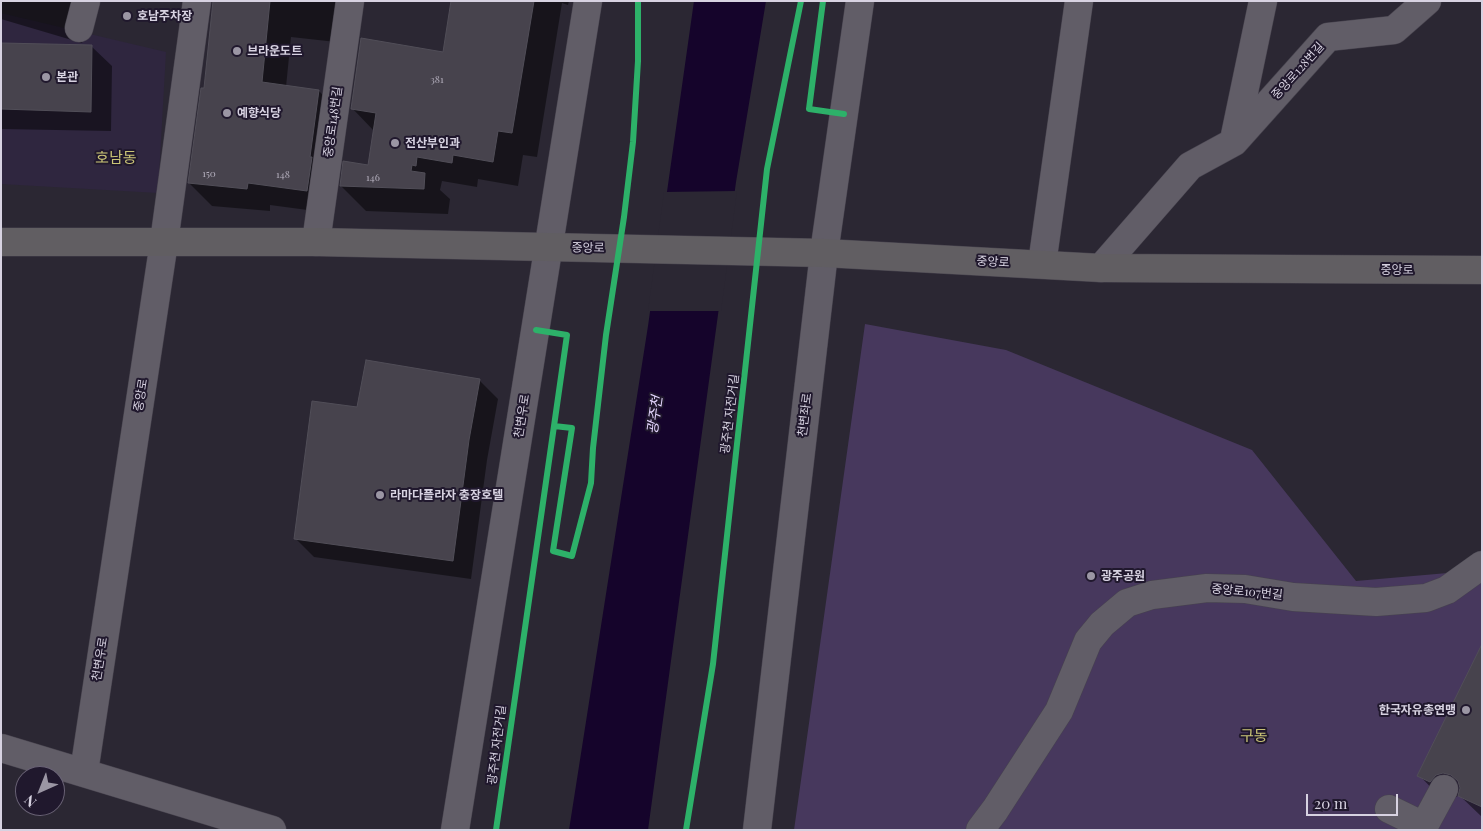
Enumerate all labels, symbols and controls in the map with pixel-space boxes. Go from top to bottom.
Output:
place label: 호남주차장 [137,9,192,23]
marker: 호남주차장 [121,10,133,22]
street label: 중앙로128번길 [1269,40,1327,102]
place label: 브라운도트 [247,44,302,58]
marker: 브라운도트 [231,45,243,57]
place label: 본관 [56,70,78,84]
marker: 본관 [40,71,52,83]
house number: 381 [430,74,444,86]
street label: 중앙로148번길 [321,85,345,159]
place label: 예향식당 [237,106,281,120]
marker: 예향식당 [221,107,233,119]
place label: 전산부인과 [405,136,460,150]
marker: 전산부인과 [389,137,401,149]
district label: 호남동 [95,149,137,167]
house number: 150 [202,168,216,180]
house number: 148 [276,169,290,181]
house number: 146 [366,172,380,184]
street label: 중앙로 [571,241,605,255]
street label: 중앙로 [976,254,1010,270]
street label: 중앙로 [1380,263,1414,277]
street label: 광주천 자전거길 [718,373,742,455]
street label: 중앙로 [131,378,151,412]
street label: 천변좌로 [795,392,815,438]
street label: 천변우로 [511,393,533,439]
water label: 광주천 [644,395,666,435]
place label: 라마다플라자 충장호텔 [390,488,503,502]
marker: 라마다플라자 충장호텔 [374,489,386,501]
place label: 광주공원 [1101,569,1145,583]
marker: 광주공원 [1085,570,1097,582]
street label: 중앙로107번길 [1211,582,1283,602]
street label: 천변우로 [89,636,111,682]
place label: 한국자유총연맹 [1379,703,1456,717]
street label: 광주천 자전거길 [485,704,509,786]
marker: 한국자유총연맹 [1460,704,1472,716]
district label: 구동 [1240,727,1268,745]
north arrow [15,766,65,816]
scale bar [1308,784,1400,816]
text: N [20,791,40,812]
text: 20 m [1314,793,1347,813]

